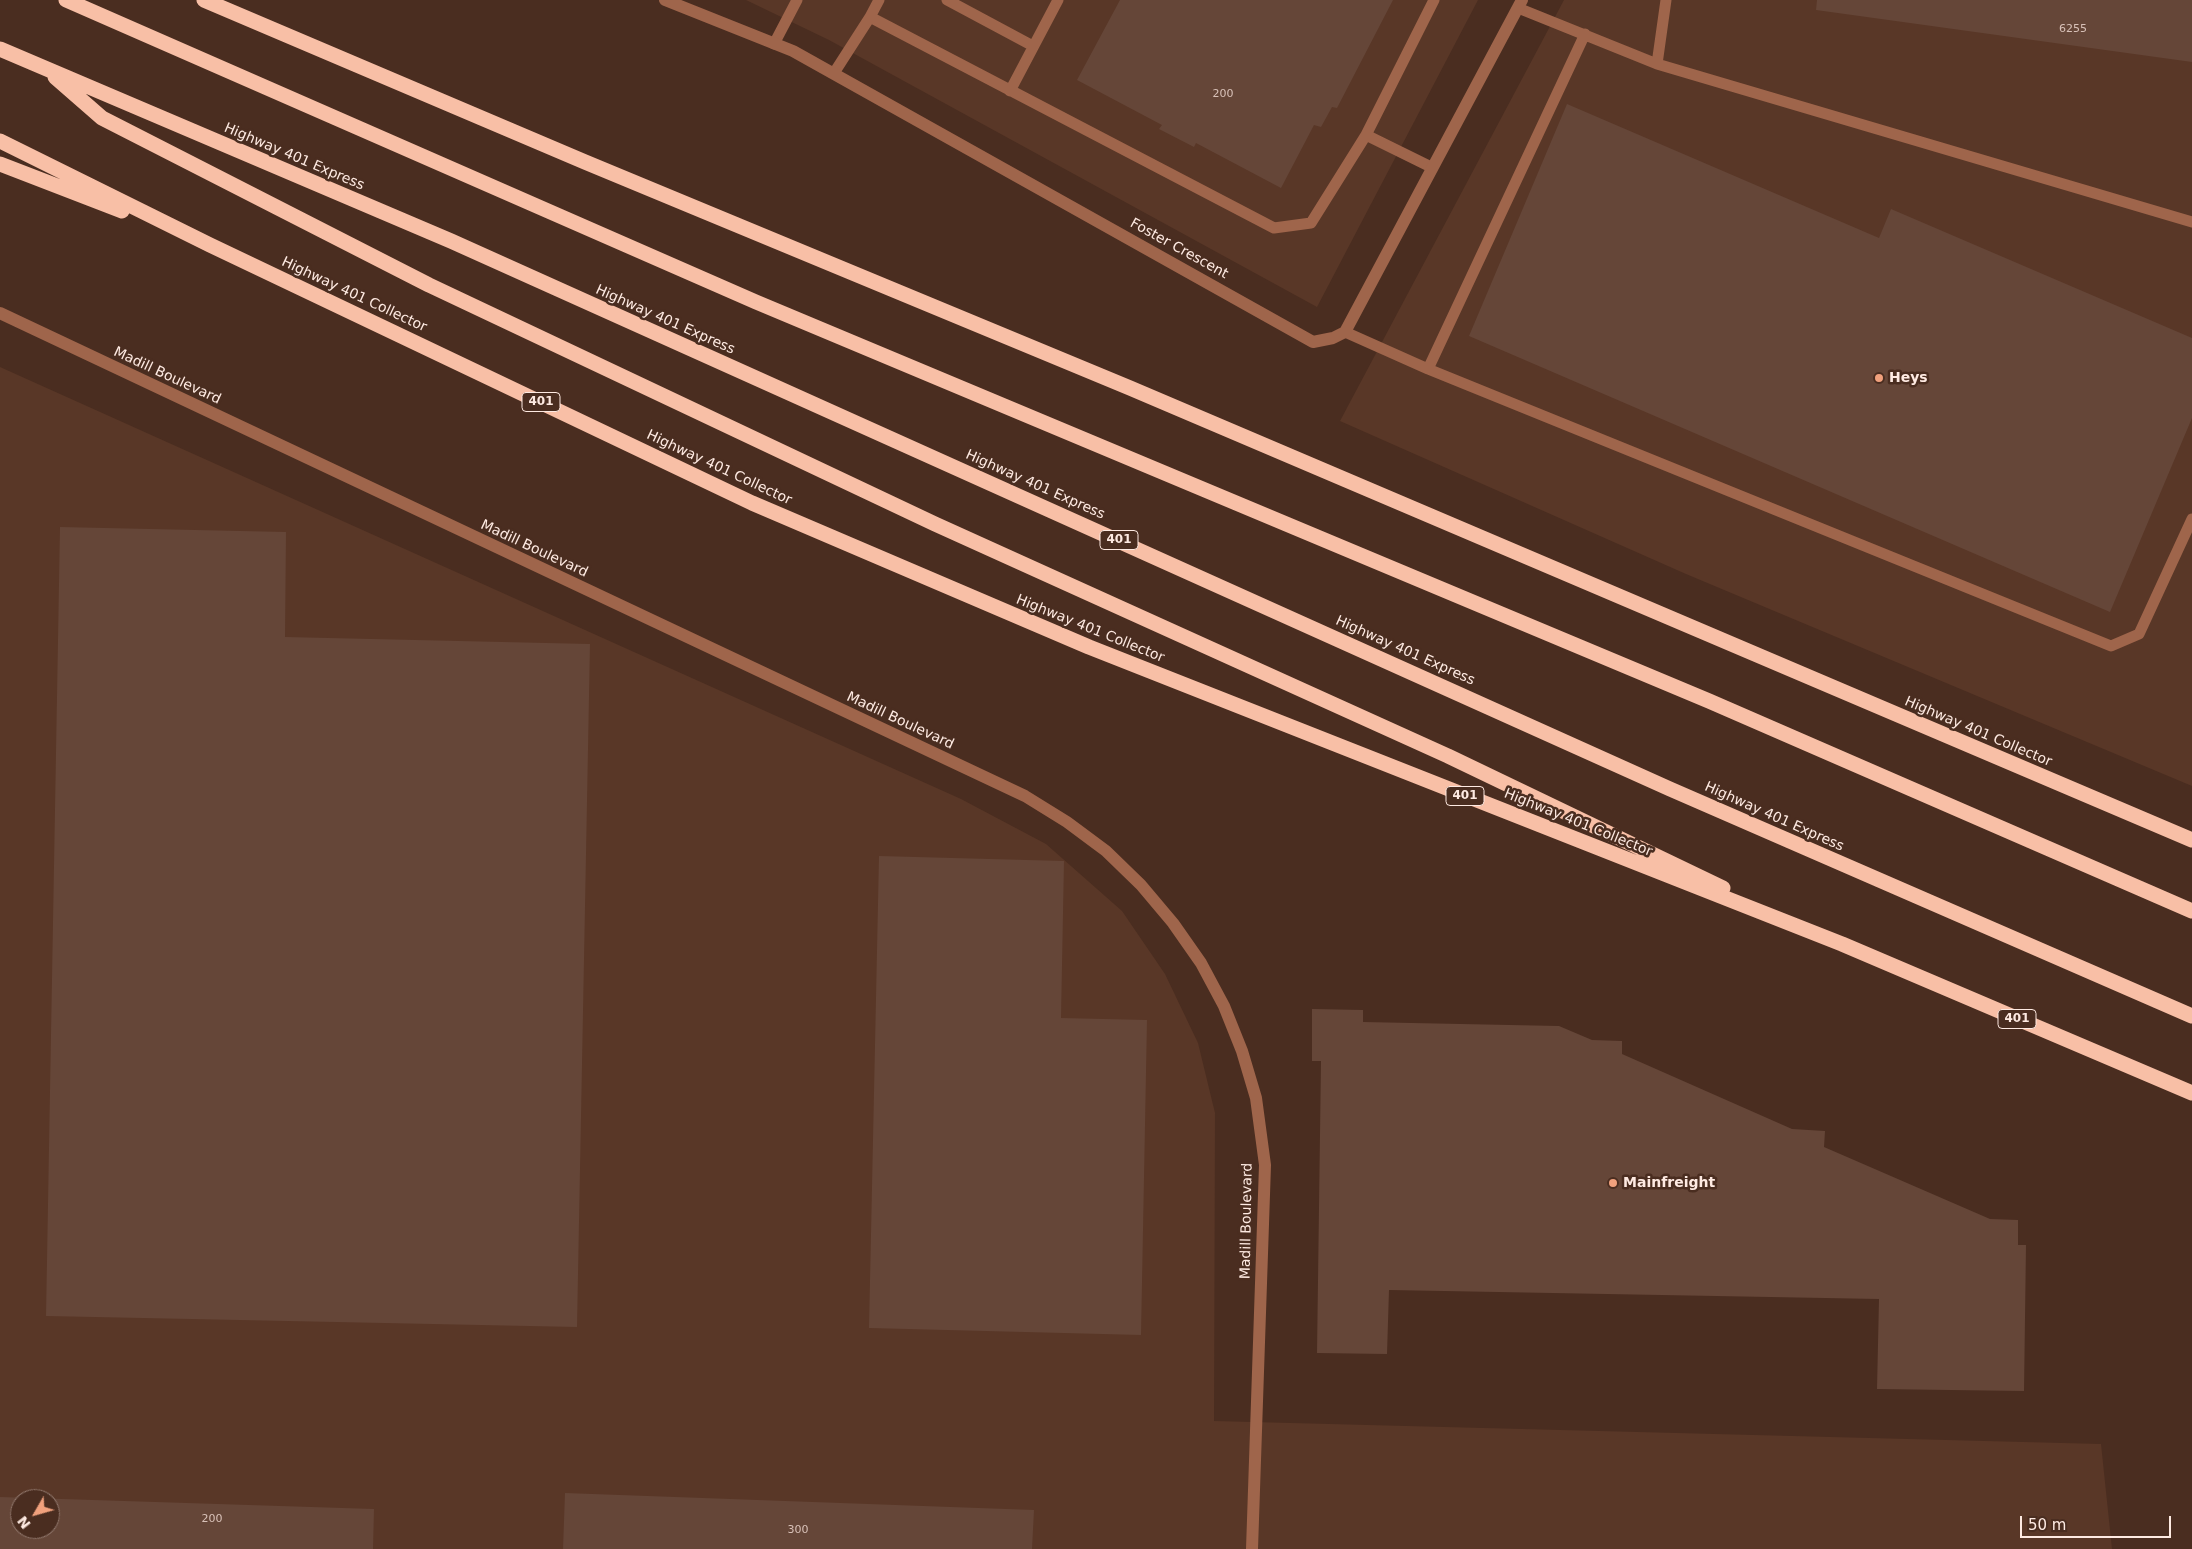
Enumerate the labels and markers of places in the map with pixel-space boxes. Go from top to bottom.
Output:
place label: Heys [1889,370,1928,386]
marker: Heys [1873,372,1885,384]
place label: Mainfreight [1623,1175,1715,1191]
marker: Mainfreight [1607,1177,1619,1189]

